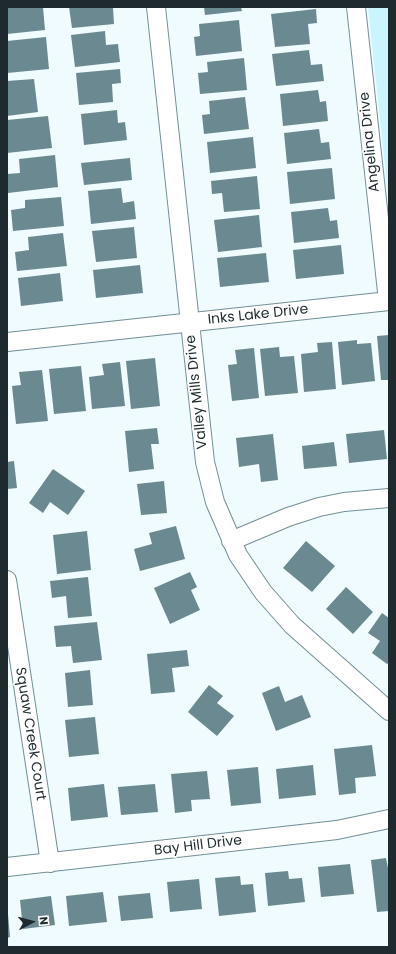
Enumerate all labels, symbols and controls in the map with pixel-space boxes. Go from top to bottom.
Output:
street label: Angelina Drive [356,91,384,193]
street label: Inks Lake Drive [207,301,309,329]
street label: Valley Mills Drive [183,334,211,450]
street label: Squaw Creek Court [11,666,49,802]
street label: Bay Hill Drive [153,832,243,860]
north arrow [12,902,52,942]
text: N [36,916,52,926]

